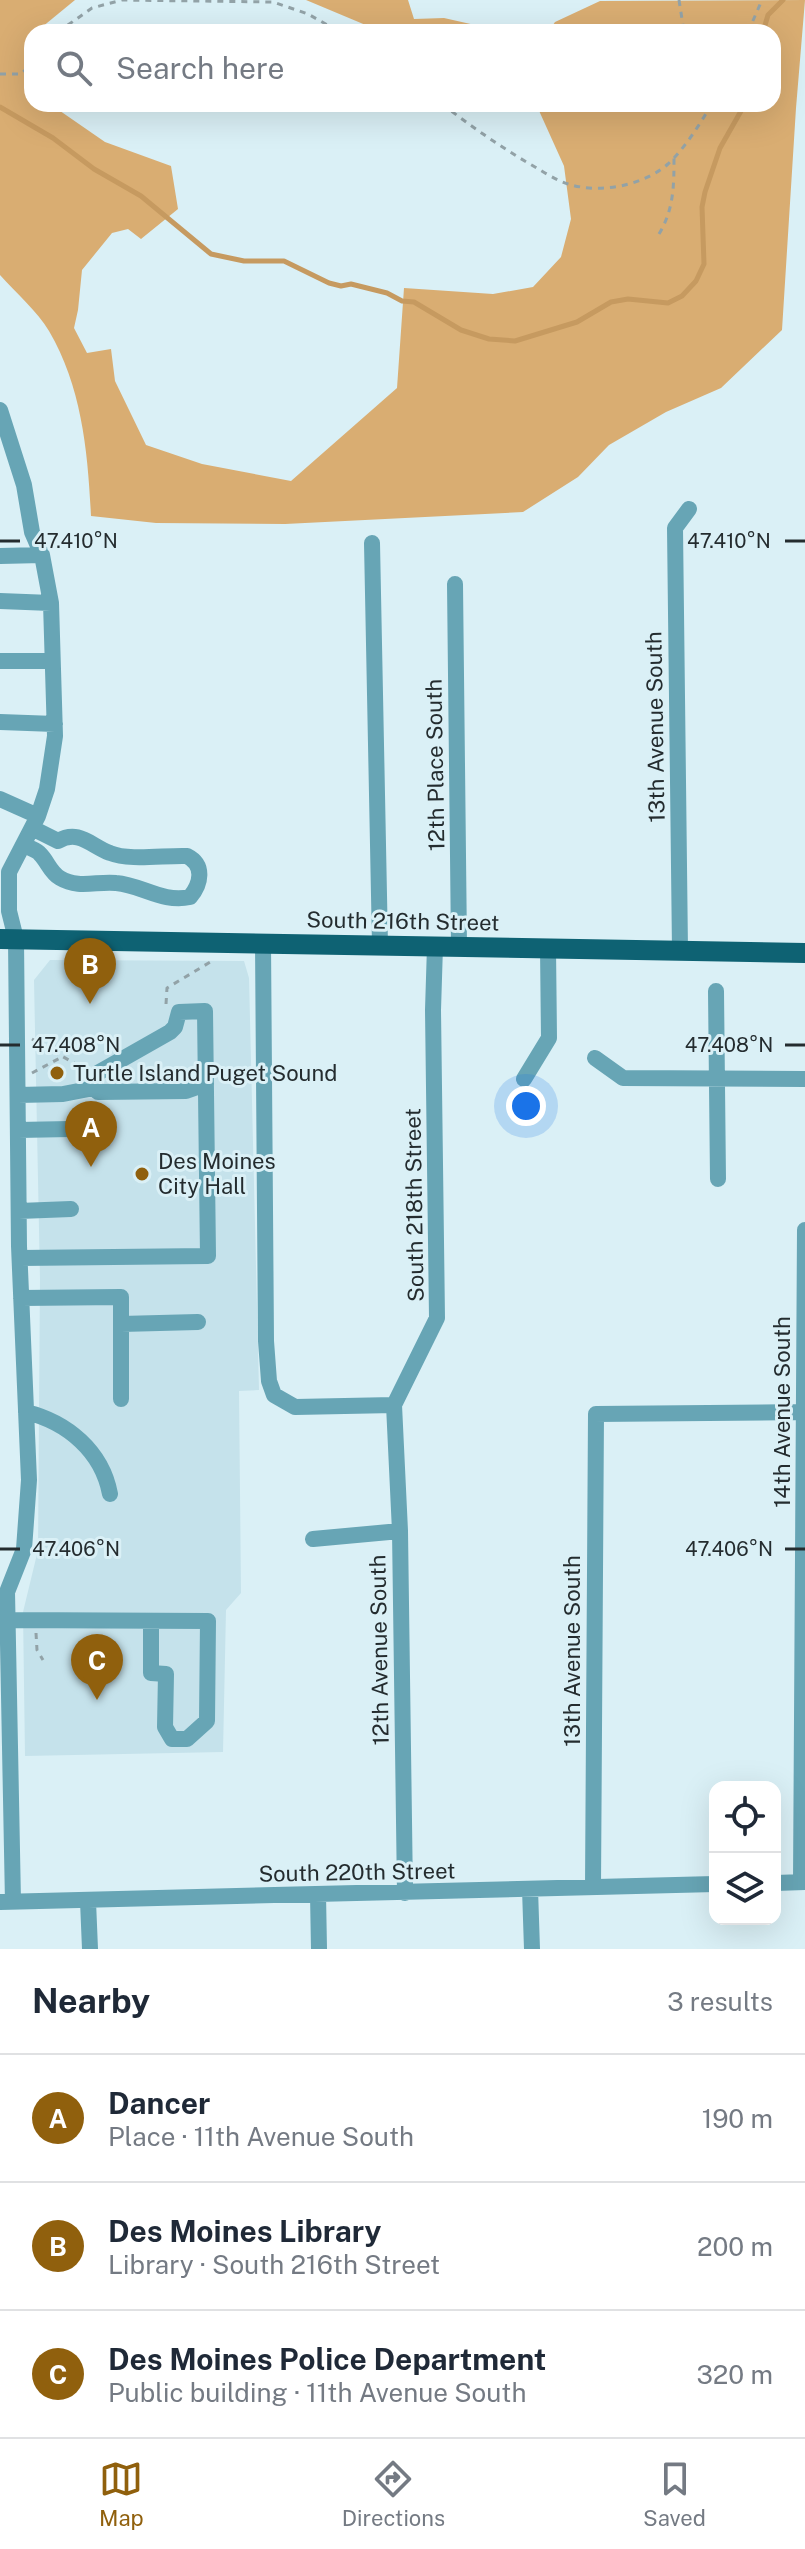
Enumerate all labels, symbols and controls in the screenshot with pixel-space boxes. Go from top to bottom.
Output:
search box [24,24,781,112]
icon: search [52,46,96,90]
text: Search here [116,50,284,86]
text: 47.410°N [34,529,118,553]
text: 47.410°N [687,529,771,553]
street label: 13th Avenue South [640,631,670,823]
street label: 12th Place South [421,679,449,851]
street label: South 216th Street [306,906,500,936]
pin: B [64,938,116,1004]
text: 47.408°N [32,1033,120,1057]
text: 47.408°N [685,1033,773,1057]
place label: Turtle Island Puget Sound [73,1060,337,1086]
marker: Turtle Island Puget Sound [48,1064,66,1082]
your location [506,1086,546,1126]
pin: A [65,1101,117,1167]
street label: South 218th Street [399,1108,429,1302]
place label: Des Moines City Hall [158,1148,276,1199]
marker: Des Moines City Hall [133,1165,151,1183]
street label: 14th Avenue South [769,1316,795,1508]
text: 47.406°N [32,1537,120,1561]
text: 47.406°N [685,1537,773,1561]
street label: 12th Avenue South [364,1554,394,1746]
street label: 13th Avenue South [559,1555,585,1747]
pin: C [71,1634,123,1700]
map controls [709,1781,781,1925]
button: locate [709,1781,781,1853]
button: layers [709,1853,781,1925]
street label: South 220th Street [258,1857,456,1887]
text: Nearby [32,1981,150,2021]
text: 3 results [667,1986,773,2017]
text: Dancer [108,2085,210,2121]
text: A [49,2103,67,2134]
text: 190 m [702,2103,773,2134]
text: Place · 11th Avenue South [108,2121,414,2152]
text: Des Moines Library [108,2213,381,2249]
text: B [49,2231,67,2262]
text: 200 m [697,2231,773,2262]
text: Library · South 216th Street [108,2249,440,2280]
text: Des Moines Police Department [108,2341,546,2377]
text: C [49,2359,67,2390]
text: 320 m [696,2359,773,2390]
text: Public building · 11th Avenue South [108,2377,526,2408]
tab: Map [99,2457,144,2531]
tab: Directions [342,2457,445,2531]
tab: Saved [643,2457,706,2531]

